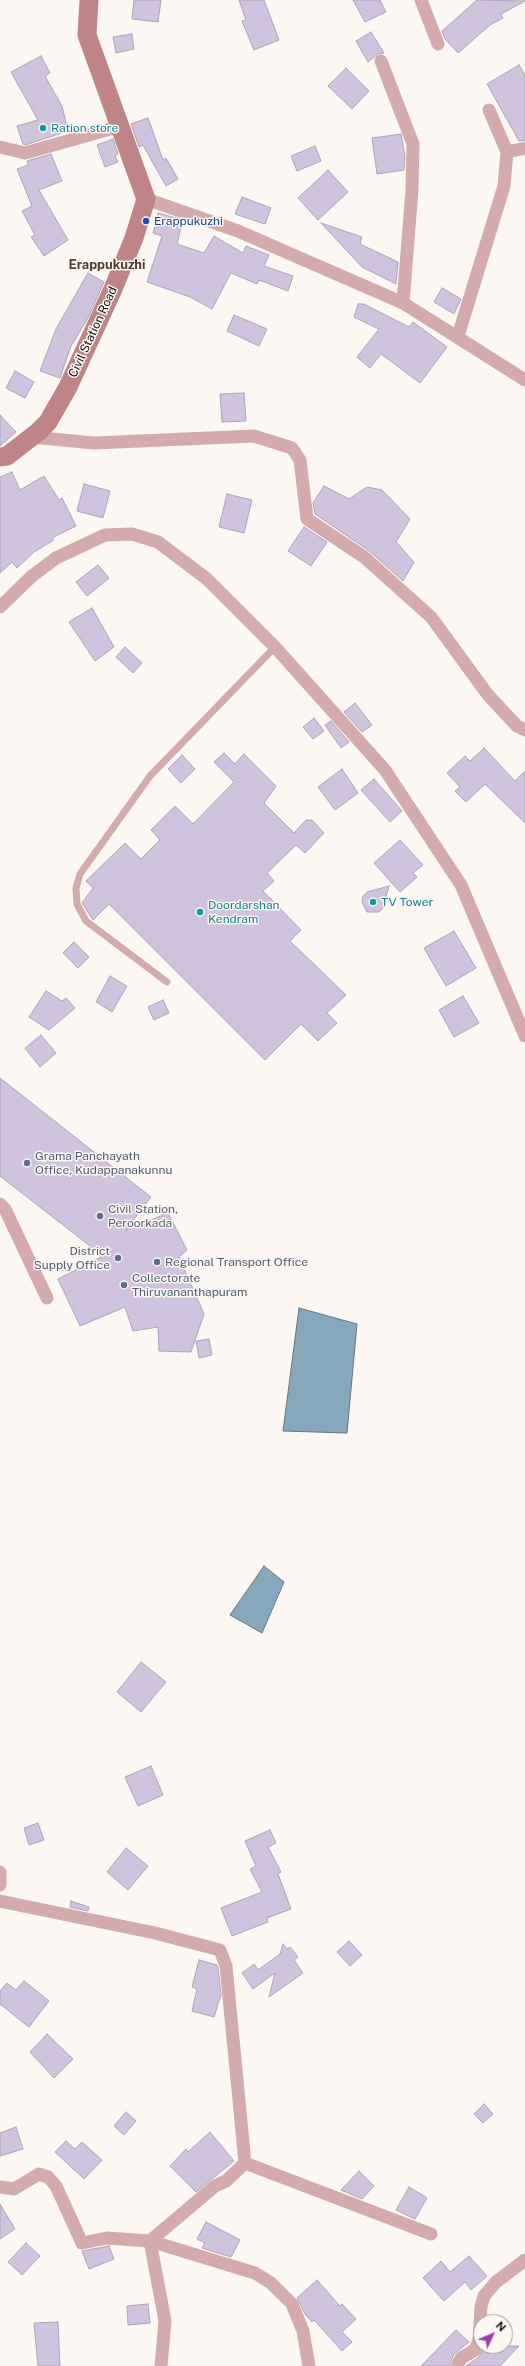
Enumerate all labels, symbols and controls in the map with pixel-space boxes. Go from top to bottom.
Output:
place label: Ration store [51,121,118,135]
marker: Ration store [38,123,48,133]
place label: Erappukuzhi [154,214,223,228]
marker: Erappukuzhi [141,216,151,226]
district label: Erappukuzhi [68,257,146,273]
street label: Civil Station Road [66,284,120,380]
place label: TV Tower [381,895,433,909]
marker: TV Tower [368,897,378,907]
place label: Doordarshan Kendram [208,898,279,926]
marker: Doordarshan Kendram [195,907,205,917]
place label: Grama Panchayath Office, Kudappanakunnu [35,1149,172,1177]
marker: Grama Panchayath Office, Kudappanakunnu [22,1158,32,1168]
place label: Civil Station, Peroorkada [108,1202,178,1230]
marker: Civil Station, Peroorkada [95,1211,105,1221]
place label: District Supply Office [34,1244,110,1272]
marker: District Supply Office [113,1253,123,1263]
place label: Regional Transport Office [165,1255,308,1269]
marker: Regional Transport Office [152,1257,162,1267]
place label: Collectorate Thiruvananthapuram [132,1271,247,1299]
marker: Collectorate Thiruvananthapuram [119,1280,129,1290]
north arrow [473,2314,513,2354]
text: N [494,2319,508,2334]

